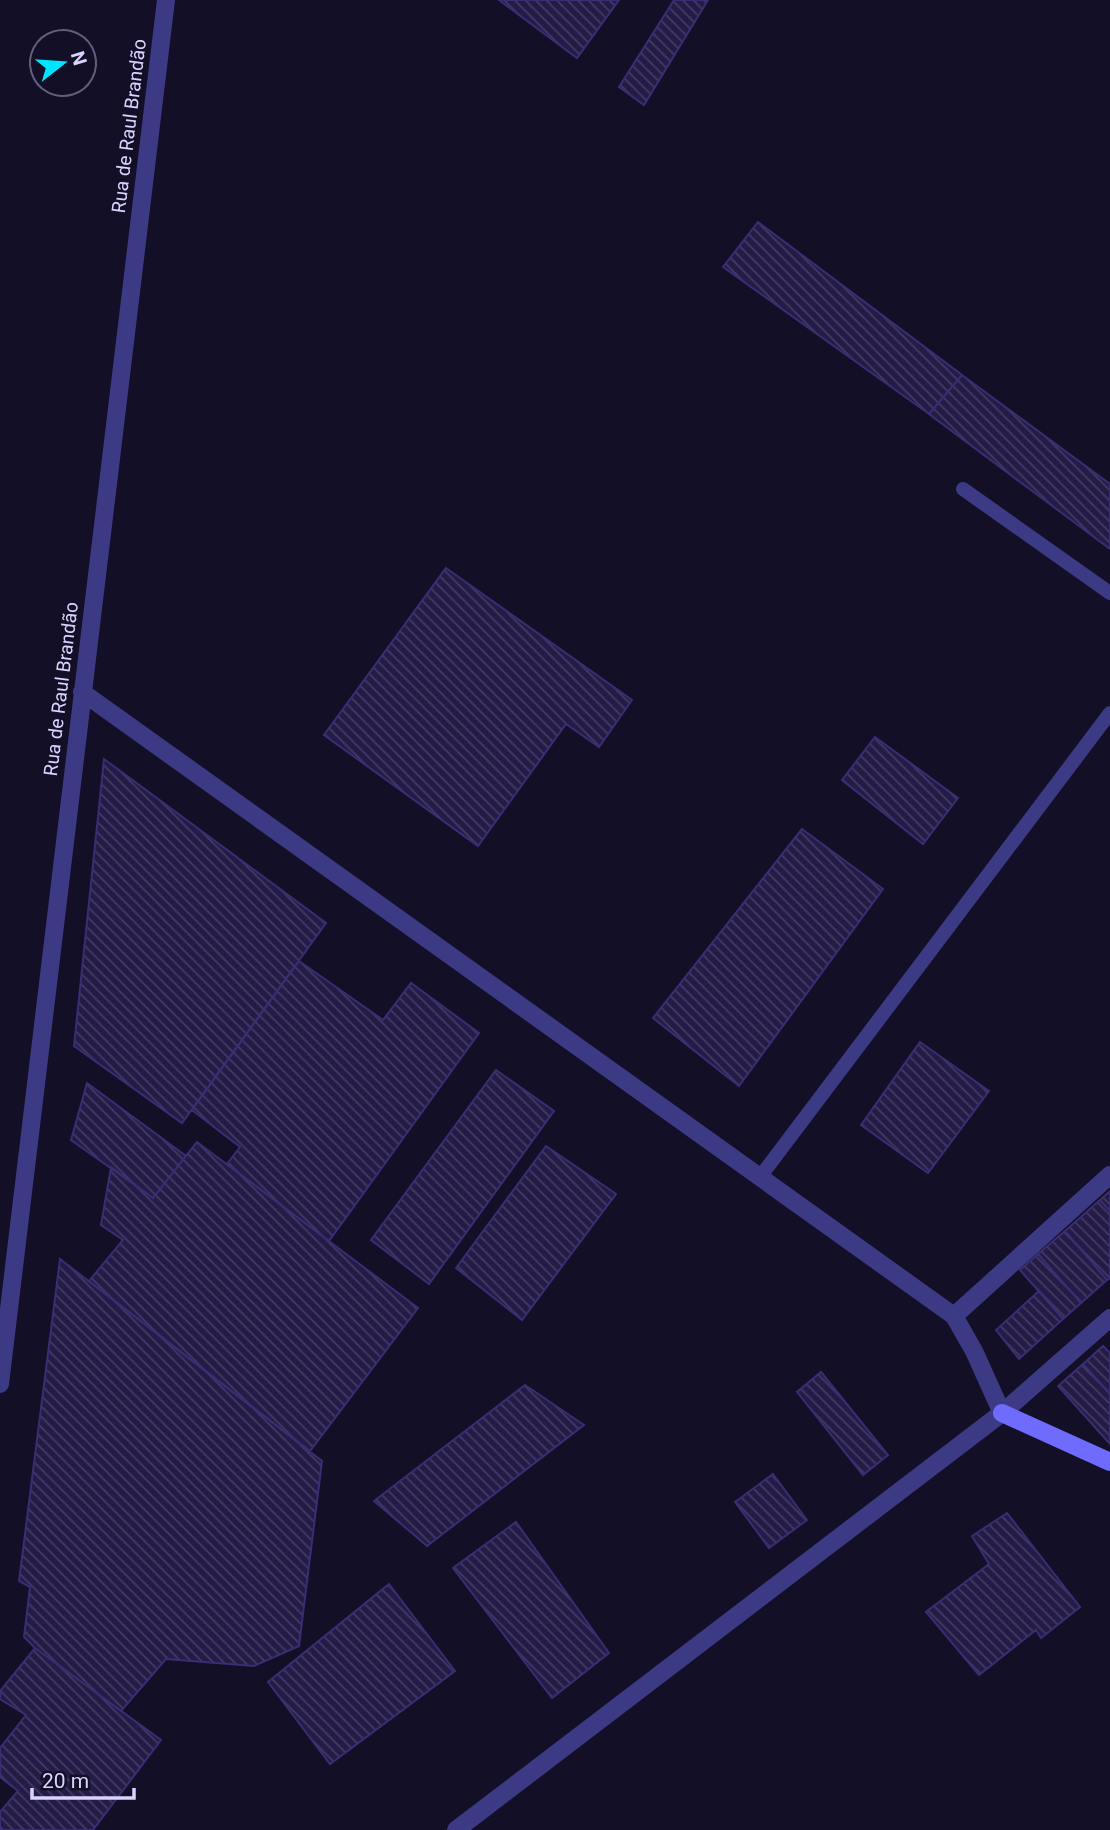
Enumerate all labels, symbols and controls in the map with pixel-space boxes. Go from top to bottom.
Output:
north arrow [28,28,98,98]
street label: Rua de Raul Brandão [107,38,151,214]
text: N [66,48,92,68]
street label: Rua de Raul Brandão [39,601,83,777]
scale bar [32,1756,133,1800]
text: 20 m [42,1769,89,1793]

